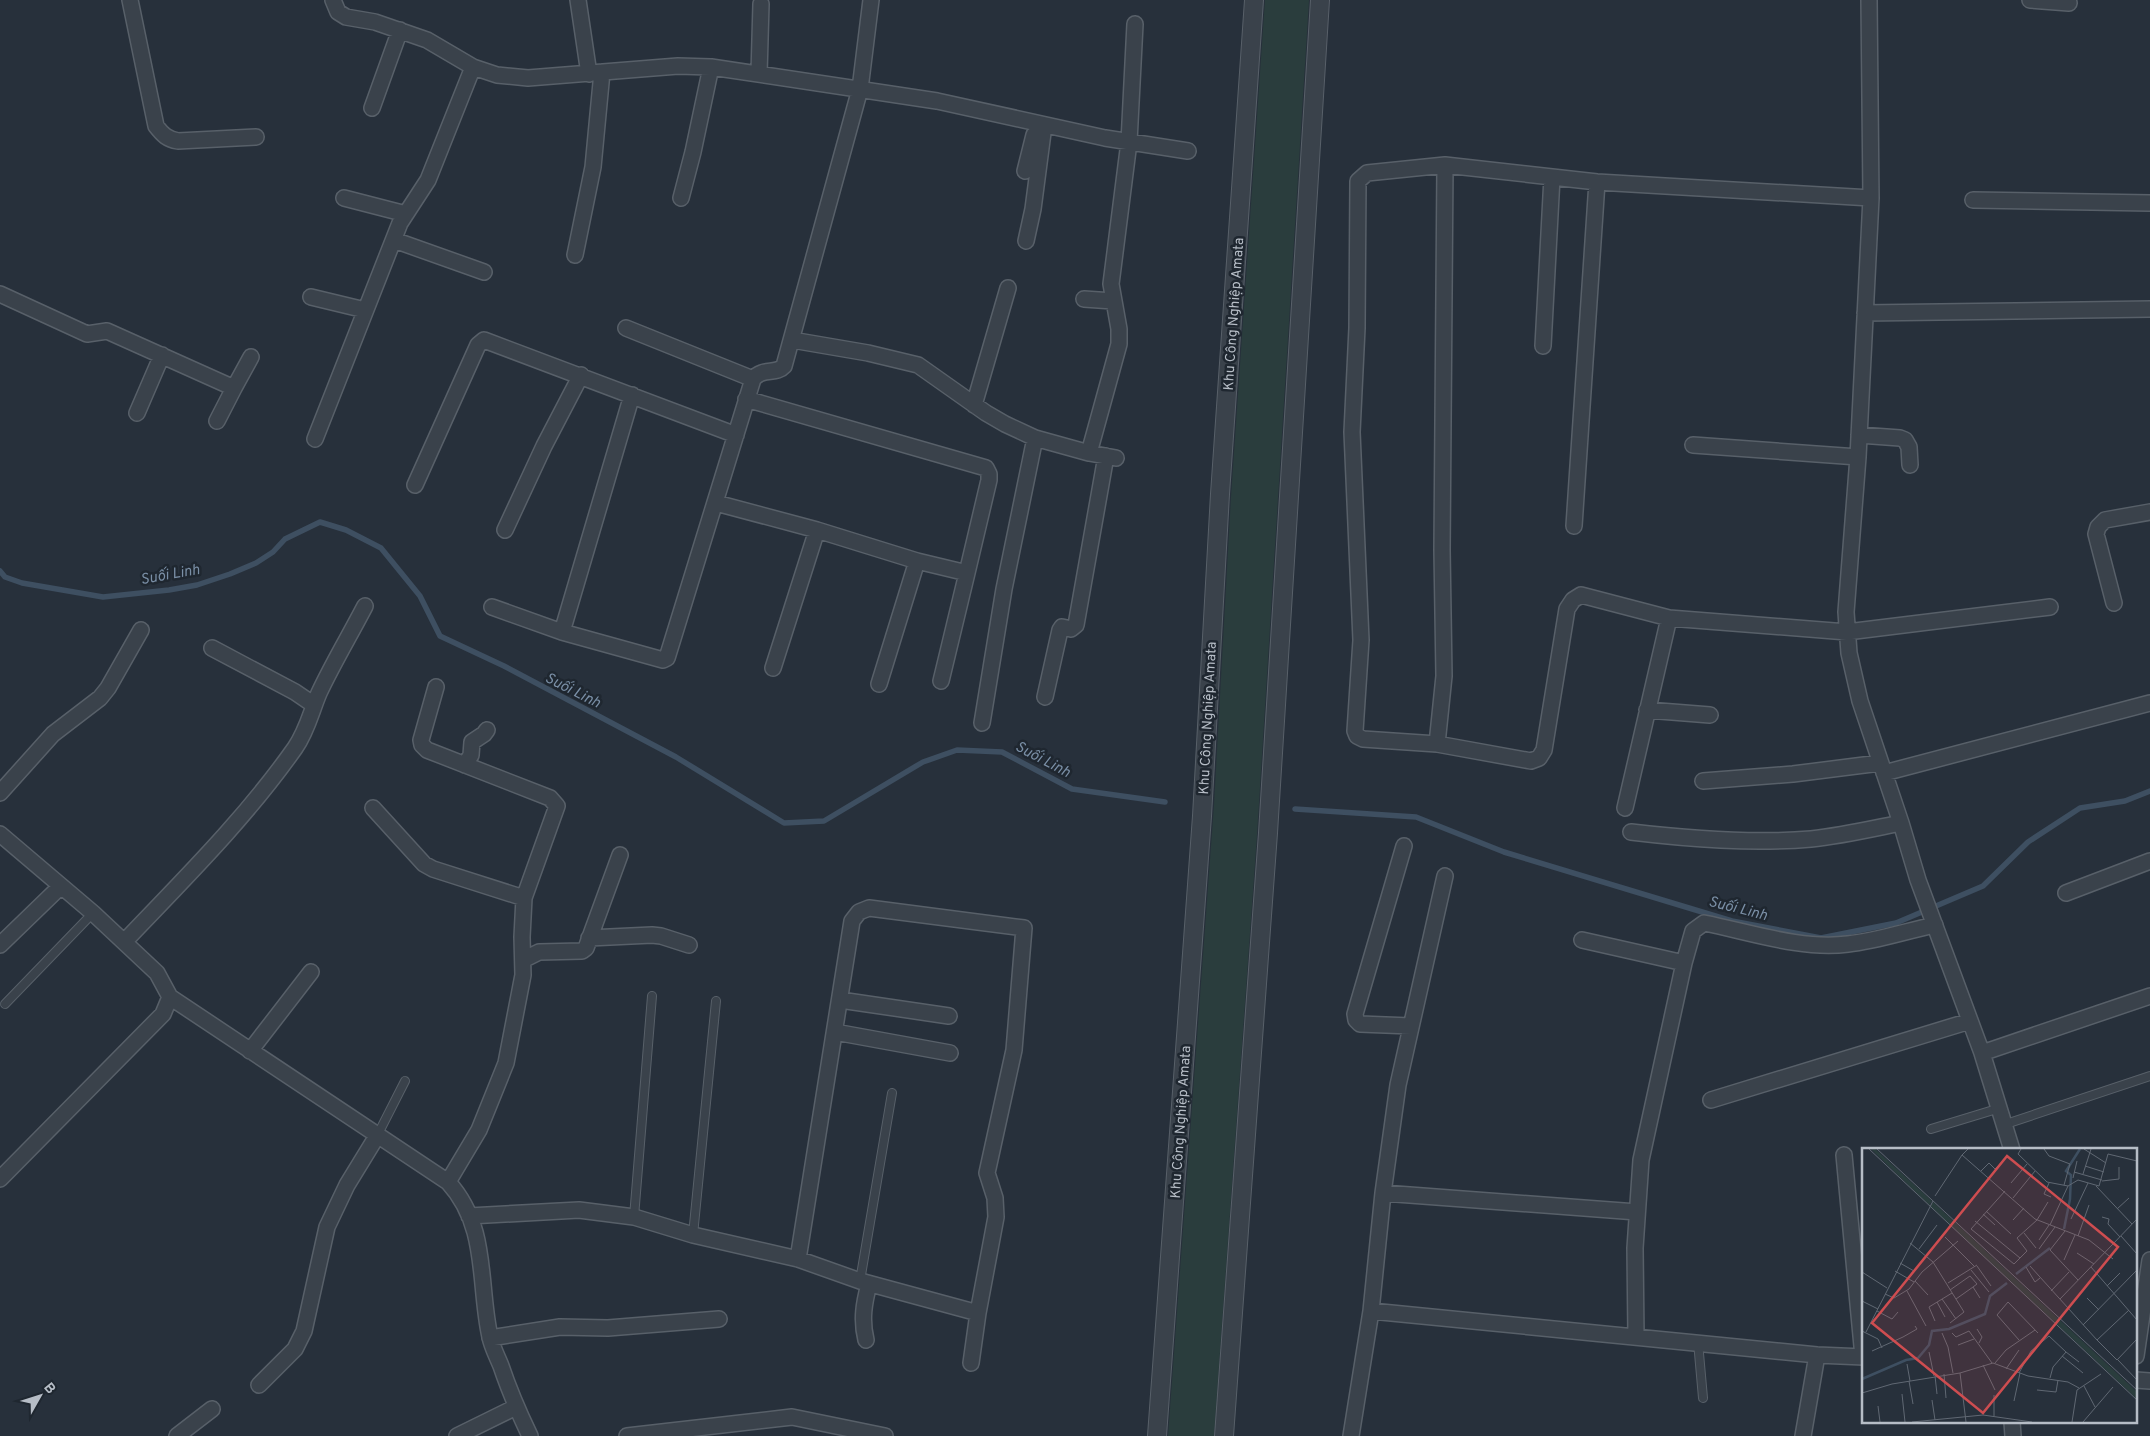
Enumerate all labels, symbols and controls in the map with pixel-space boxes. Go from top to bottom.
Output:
street label: Khu Công Nghiệp Amata [1221,237,1248,391]
water label: Suối Linh [139,560,201,590]
street label: Khu Công Nghiệp Amata [1196,641,1221,795]
water label: Suối Linh [541,668,604,713]
water label: Suối Linh [1011,737,1074,783]
water label: Suối Linh [1706,892,1769,926]
street label: Khu Công Nghiệp Amata [1168,1045,1195,1199]
inset map [1862,1148,2138,1424]
north arrow [15,1371,65,1421]
text: B [39,1380,59,1398]

